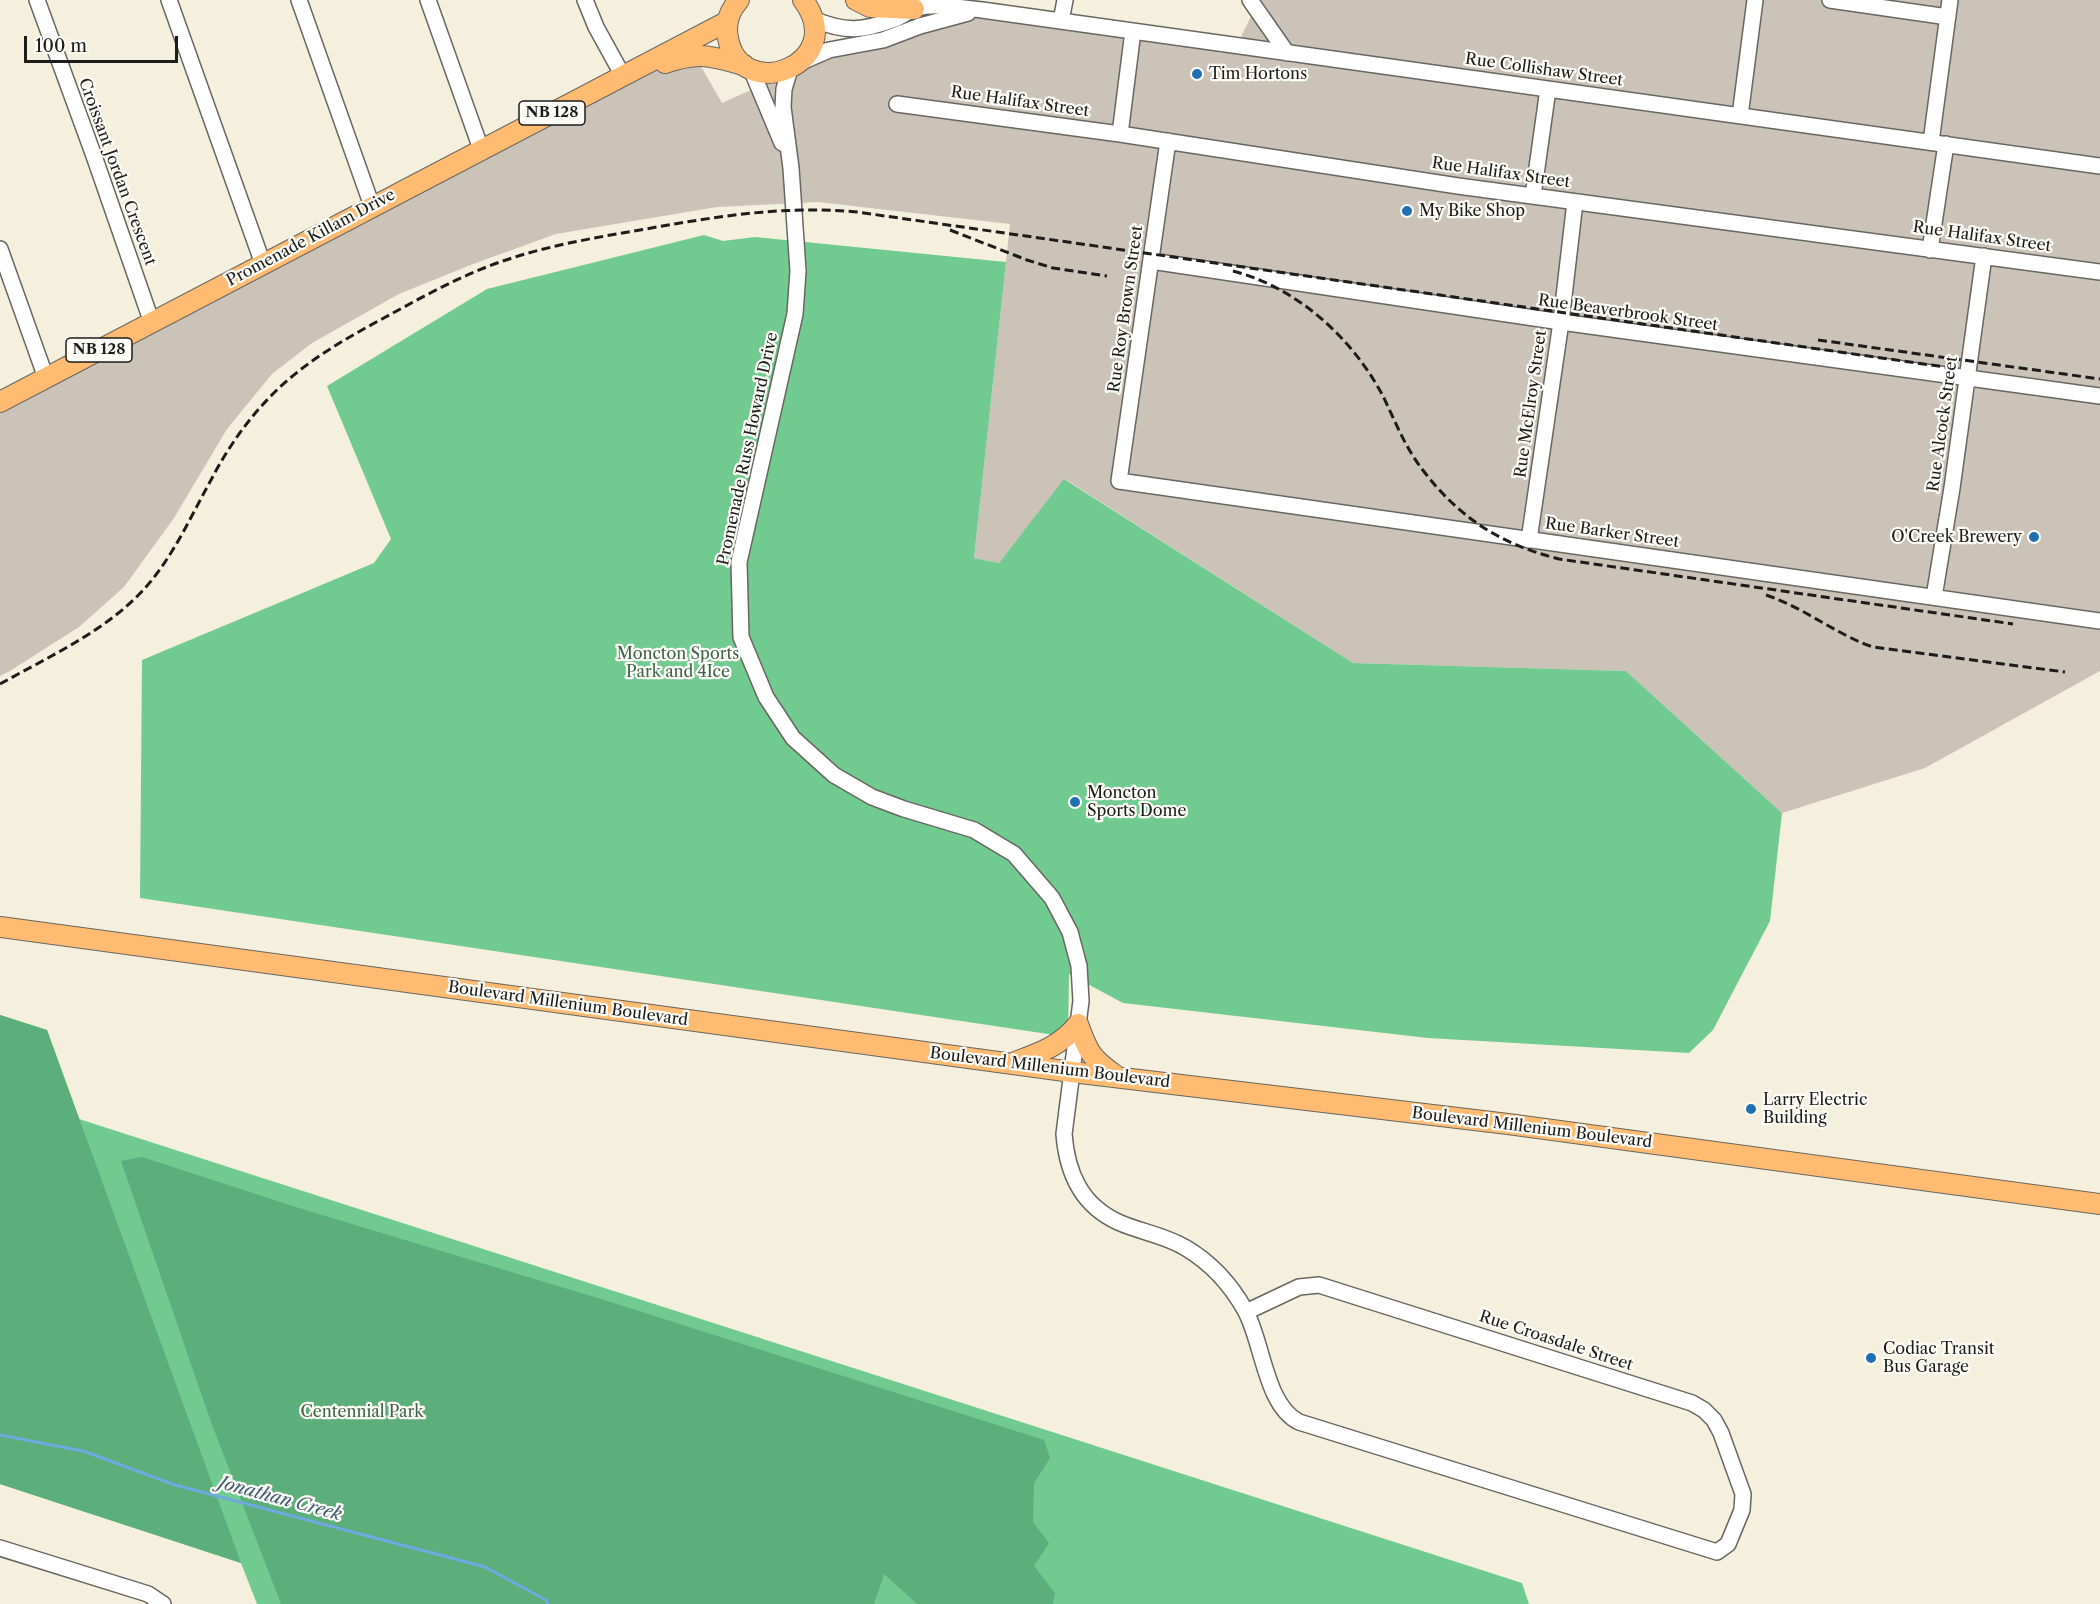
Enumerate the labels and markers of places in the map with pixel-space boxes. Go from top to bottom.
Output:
place label: Tim Hortons [1209,64,1307,84]
marker: Tim Hortons [1190,67,1204,81]
place label: My Bike Shop [1419,201,1525,221]
marker: My Bike Shop [1400,204,1414,218]
place label: O'Creek Brewery [1891,527,2022,547]
marker: O'Creek Brewery [2027,530,2041,544]
place label: Moncton Sports Dome [1087,783,1186,821]
marker: Moncton Sports Dome [1068,795,1082,809]
place label: Larry Electric Building [1763,1090,1867,1128]
marker: Larry Electric Building [1744,1102,1758,1116]
place label: Codiac Transit Bus Garage [1883,1339,1994,1377]
marker: Codiac Transit Bus Garage [1864,1351,1878,1365]

